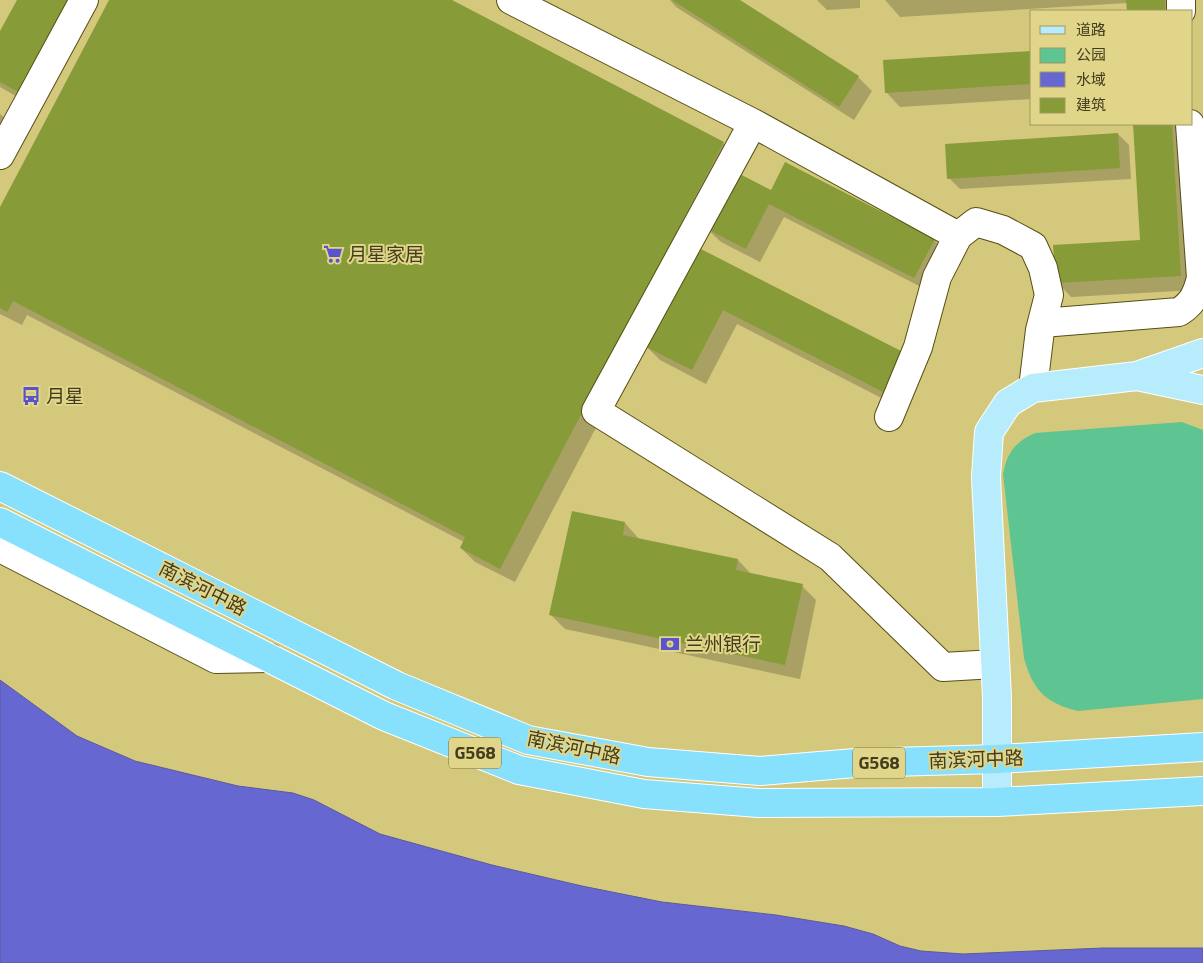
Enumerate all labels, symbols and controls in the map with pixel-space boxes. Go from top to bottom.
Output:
legend [1030,10,1193,125]
text: 道路 [1076,18,1106,41]
text: 公园 [1076,43,1106,66]
text: 水域 [1076,68,1106,91]
text: 建筑 [1076,93,1106,116]
place label: 月星家居 [348,239,424,268]
supermarket icon: 月星家居 [322,243,344,265]
place label: 月星 [46,381,84,410]
bus stop icon: 月星 [20,385,42,407]
street label: 南滨河中路 [154,553,252,622]
place label: 兰州银行 [685,629,761,658]
bank icon: 兰州银行 [659,633,681,655]
street label: 南滨河中路 [525,722,624,771]
road number: G568 [449,738,501,768]
street label: 南滨河中路 [928,742,1024,775]
road number: G568 [853,748,905,778]

